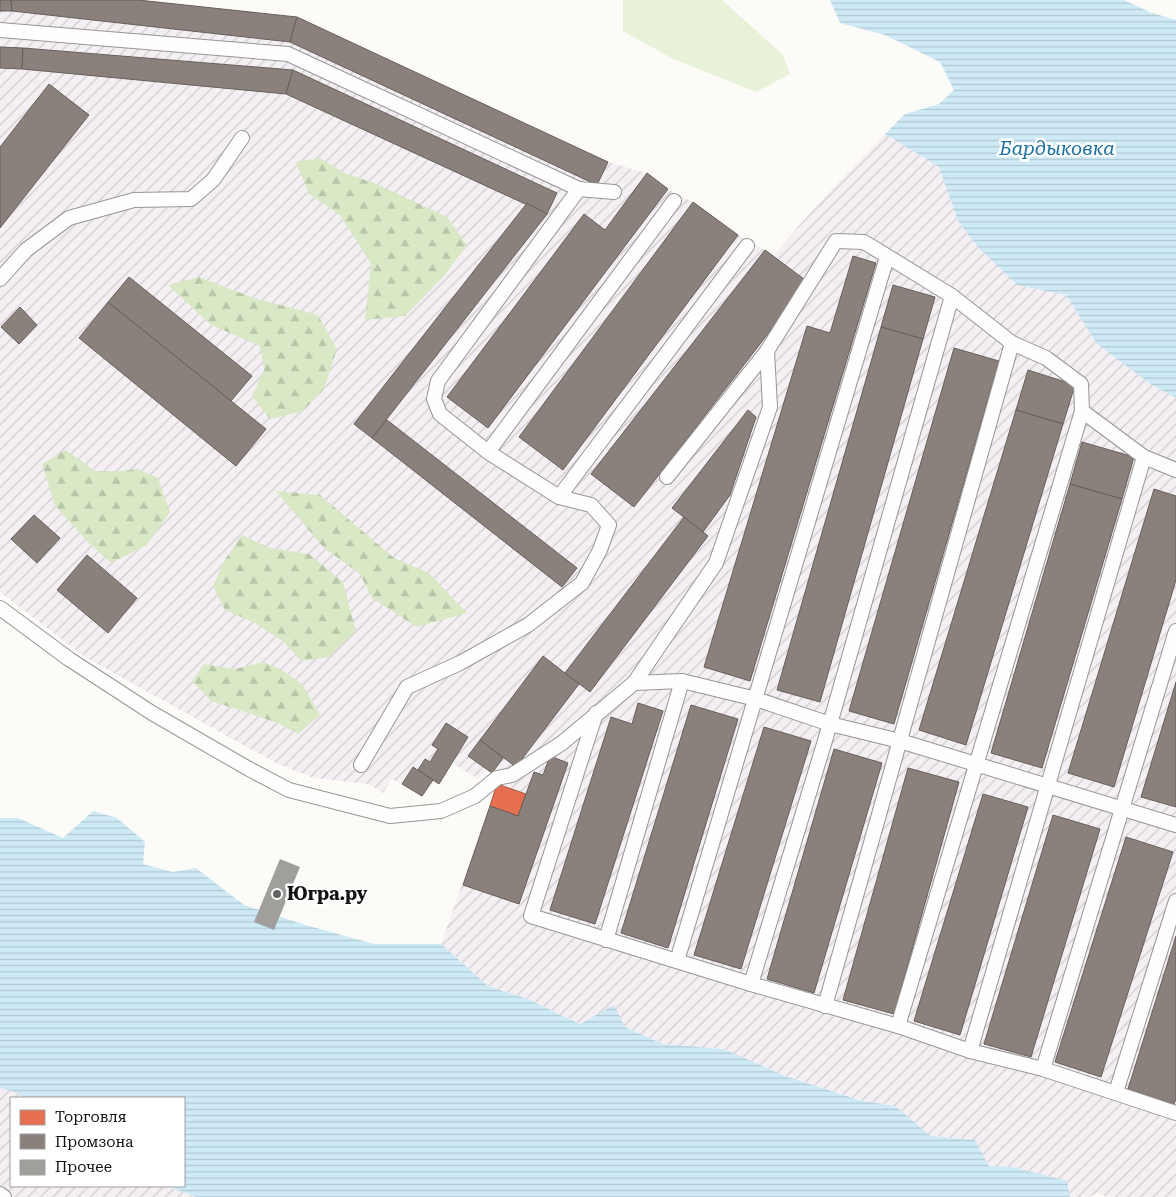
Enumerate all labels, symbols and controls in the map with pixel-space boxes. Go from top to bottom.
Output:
water label: Бардыковка [998,137,1115,160]
place label: Югра.ру [287,883,368,904]
marker: Югра.ру [271,888,283,900]
legend [10,1097,185,1187]
text: Торговля [55,1108,126,1126]
text: Промзона [55,1133,133,1151]
text: Прочее [55,1158,112,1176]

